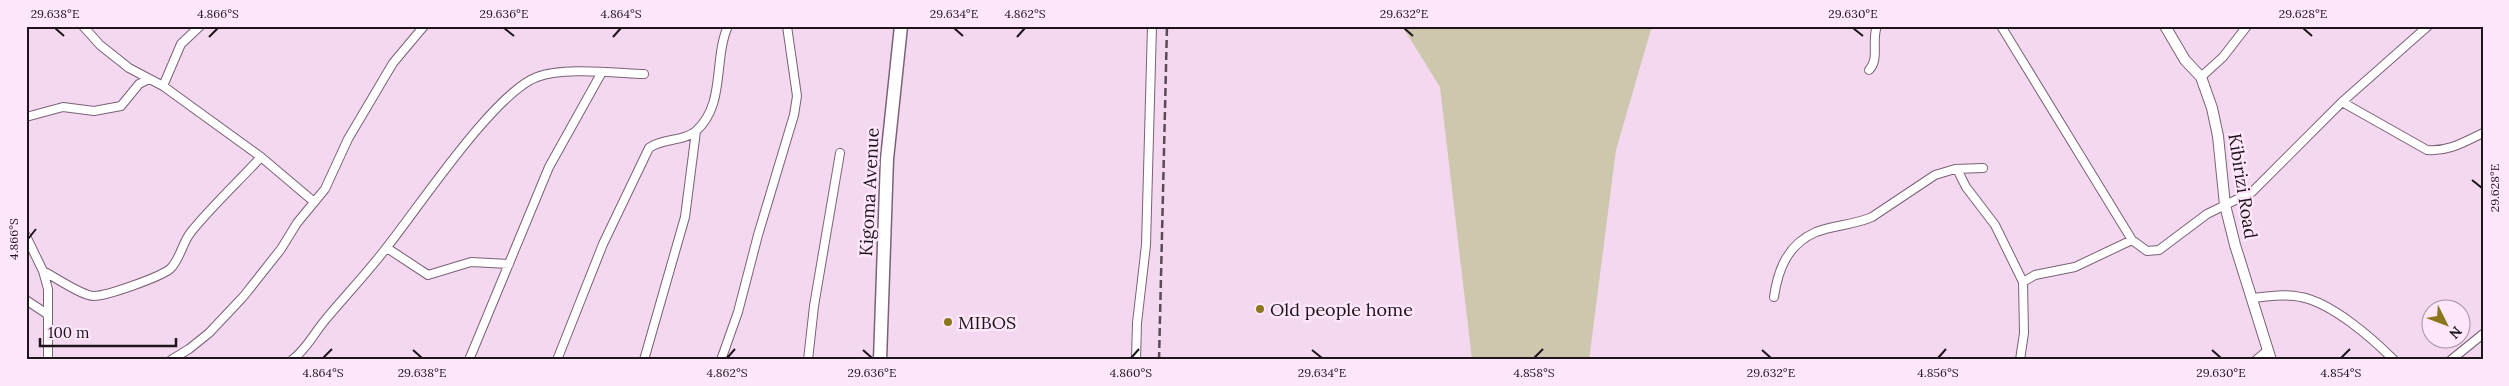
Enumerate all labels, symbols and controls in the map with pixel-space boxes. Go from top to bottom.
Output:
text: 29.638°E [31,6,79,21]
text: 4.866°S [197,6,239,21]
text: 29.636°E [480,6,528,21]
text: 4.864°S [600,6,642,21]
text: 29.634°E [930,6,978,21]
text: 4.862°S [1004,6,1046,21]
text: 29.632°E [1380,6,1428,21]
text: 29.630°E [1828,6,1878,21]
text: 29.628°E [2279,6,2327,21]
street label: Kigoma Avenue [854,127,884,257]
street label: Kibirizi Road [2223,132,2263,241]
text: 29.628°E [2487,164,2502,212]
text: 4.866°S [6,218,21,260]
place label: Old people home [1270,298,1413,321]
north arrow [2422,298,2472,348]
marker: Old people home [1254,303,1266,315]
place label: MIBOS [958,311,1016,334]
scale bar [40,316,176,348]
marker: MIBOS [942,316,954,328]
text: 100 m [48,323,89,342]
text: N [2445,323,2466,343]
text: 4.864°S [302,365,344,380]
text: 29.638°E [398,365,446,380]
text: 4.862°S [706,365,748,380]
text: 29.636°E [848,365,896,380]
text: 4.860°S [1110,365,1152,380]
text: 29.634°E [1298,365,1346,380]
text: 4.858°S [1513,365,1555,380]
text: 29.632°E [1747,365,1795,380]
text: 4.856°S [1917,365,1959,380]
text: 29.630°E [2196,365,2246,380]
text: 4.854°S [2321,365,2362,380]

